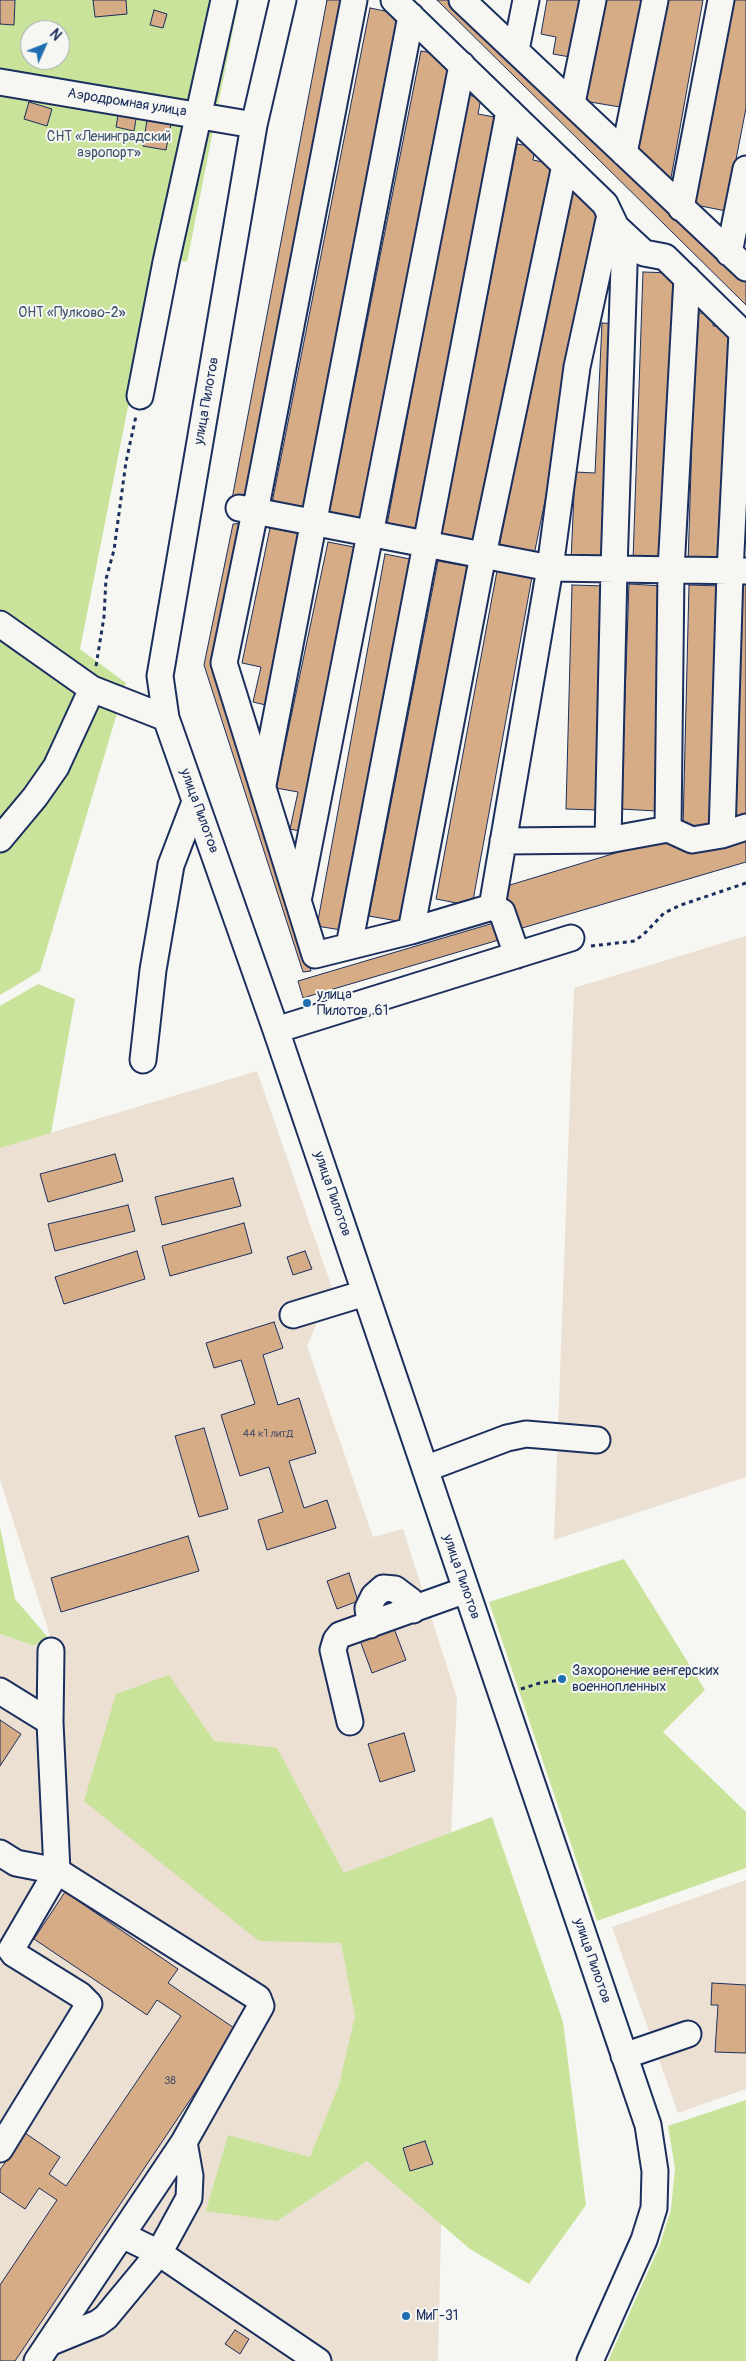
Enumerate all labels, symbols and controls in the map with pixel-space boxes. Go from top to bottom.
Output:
north arrow [20,20,70,70]
text: N [46,26,65,44]
street label: Аэродромная улица [66,85,188,121]
park label: СНТ «Ленинградский аэропорт» [47,129,171,162]
park label: ОНТ «Пулково-2» [18,305,126,321]
street label: улица Пилотов [191,356,223,446]
street label: улица Пилотов [176,766,222,856]
place label: улица Пилотов, 61 [317,987,388,1020]
marker: улица Пилотов, 61 [301,997,313,1009]
street label: улица Пилотов [310,1149,354,1239]
house number: 44 к1 литД [243,1427,293,1441]
street label: улица Пилотов [439,1532,483,1622]
place label: Захоронение венгерских военнопленных [572,1663,719,1695]
marker: Захоронение венгерских военнопленных [556,1673,568,1685]
street label: улица Пилотов [570,1916,614,2006]
house number: 38 [164,2074,176,2088]
place label: МиГ-31 [416,2308,458,2324]
marker: МиГ-31 [400,2310,412,2322]

